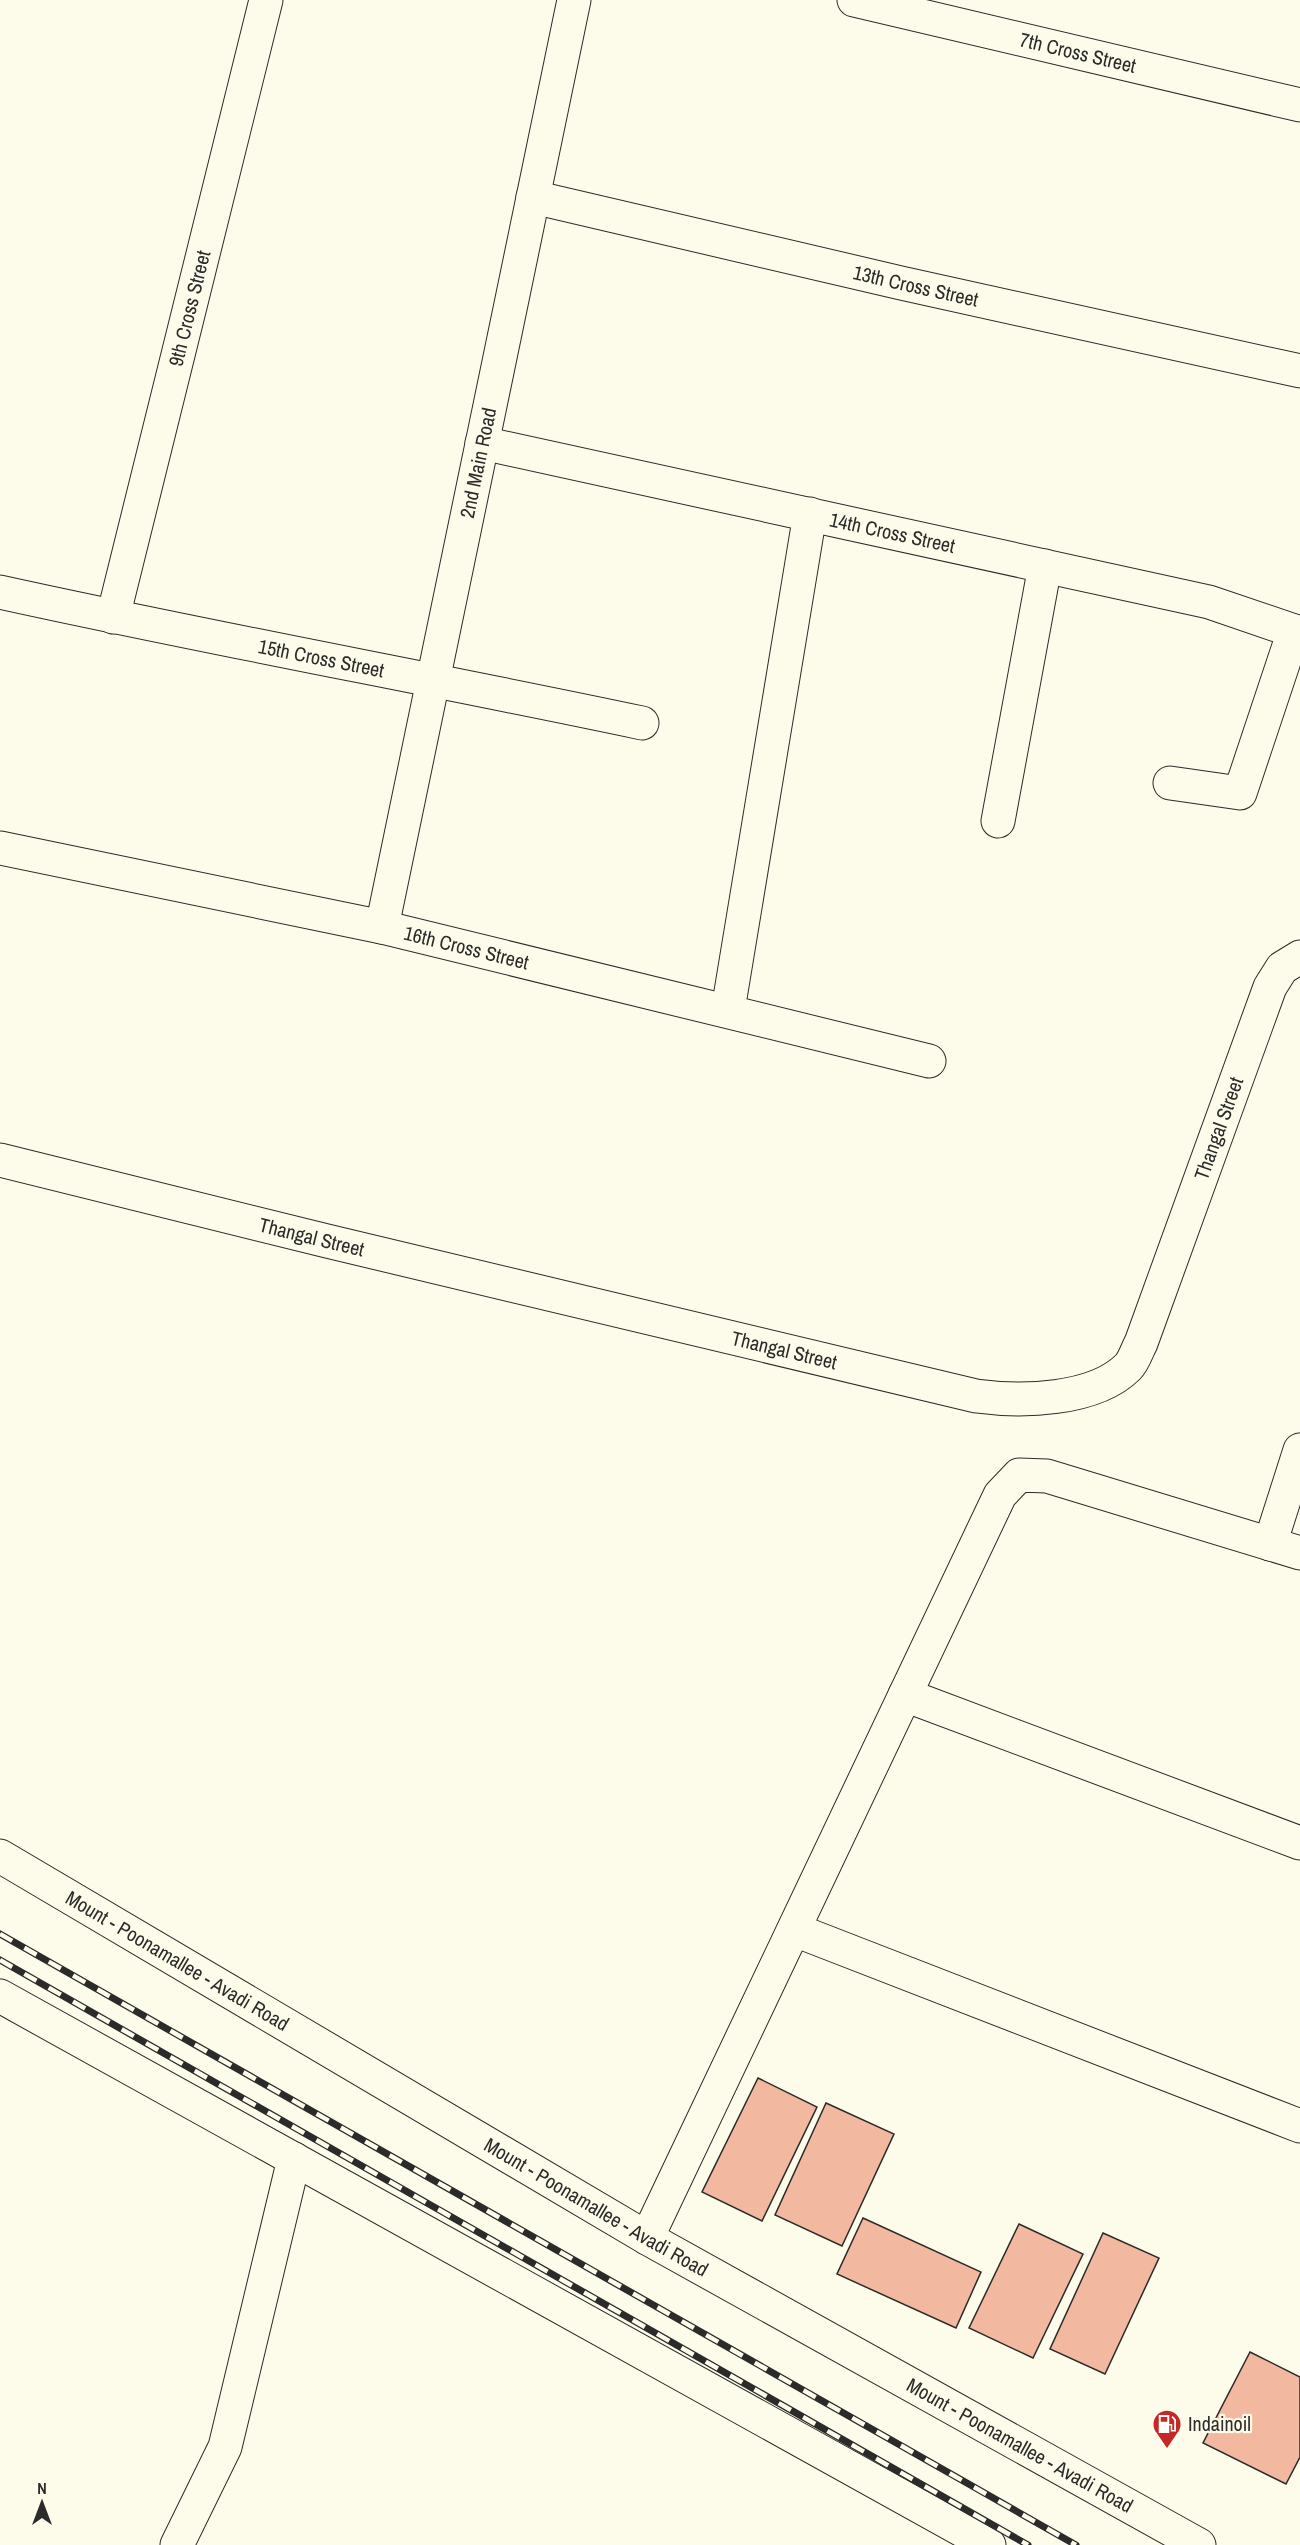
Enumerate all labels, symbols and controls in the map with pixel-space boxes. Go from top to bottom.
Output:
street label: 7th Cross Street [1017,25,1139,79]
street label: 9th Cross Street [162,247,217,369]
street label: 13th Cross Street [851,258,982,313]
street label: 2nd Main Road [453,405,502,520]
street label: 14th Cross Street [827,505,958,559]
street label: 15th Cross Street [256,632,387,684]
street label: 16th Cross Street [401,919,532,976]
street label: Thangal Street [1187,1073,1249,1184]
street label: Thangal Street [256,1211,368,1263]
street label: Thangal Street [729,1324,840,1375]
street label: Mount - Poonamallee - Avadi Road [61,1884,294,2037]
street label: Mount - Poonamallee - Avadi Road [479,2131,713,2283]
street label: Mount - Poonamallee - Avadi Road [902,2371,1138,2519]
fuel station icon: Indainoil [1151,2408,1183,2450]
place label: Indainoil [1188,2410,1251,2437]
north arrow [12,2473,72,2533]
text: N [37,2477,47,2499]

